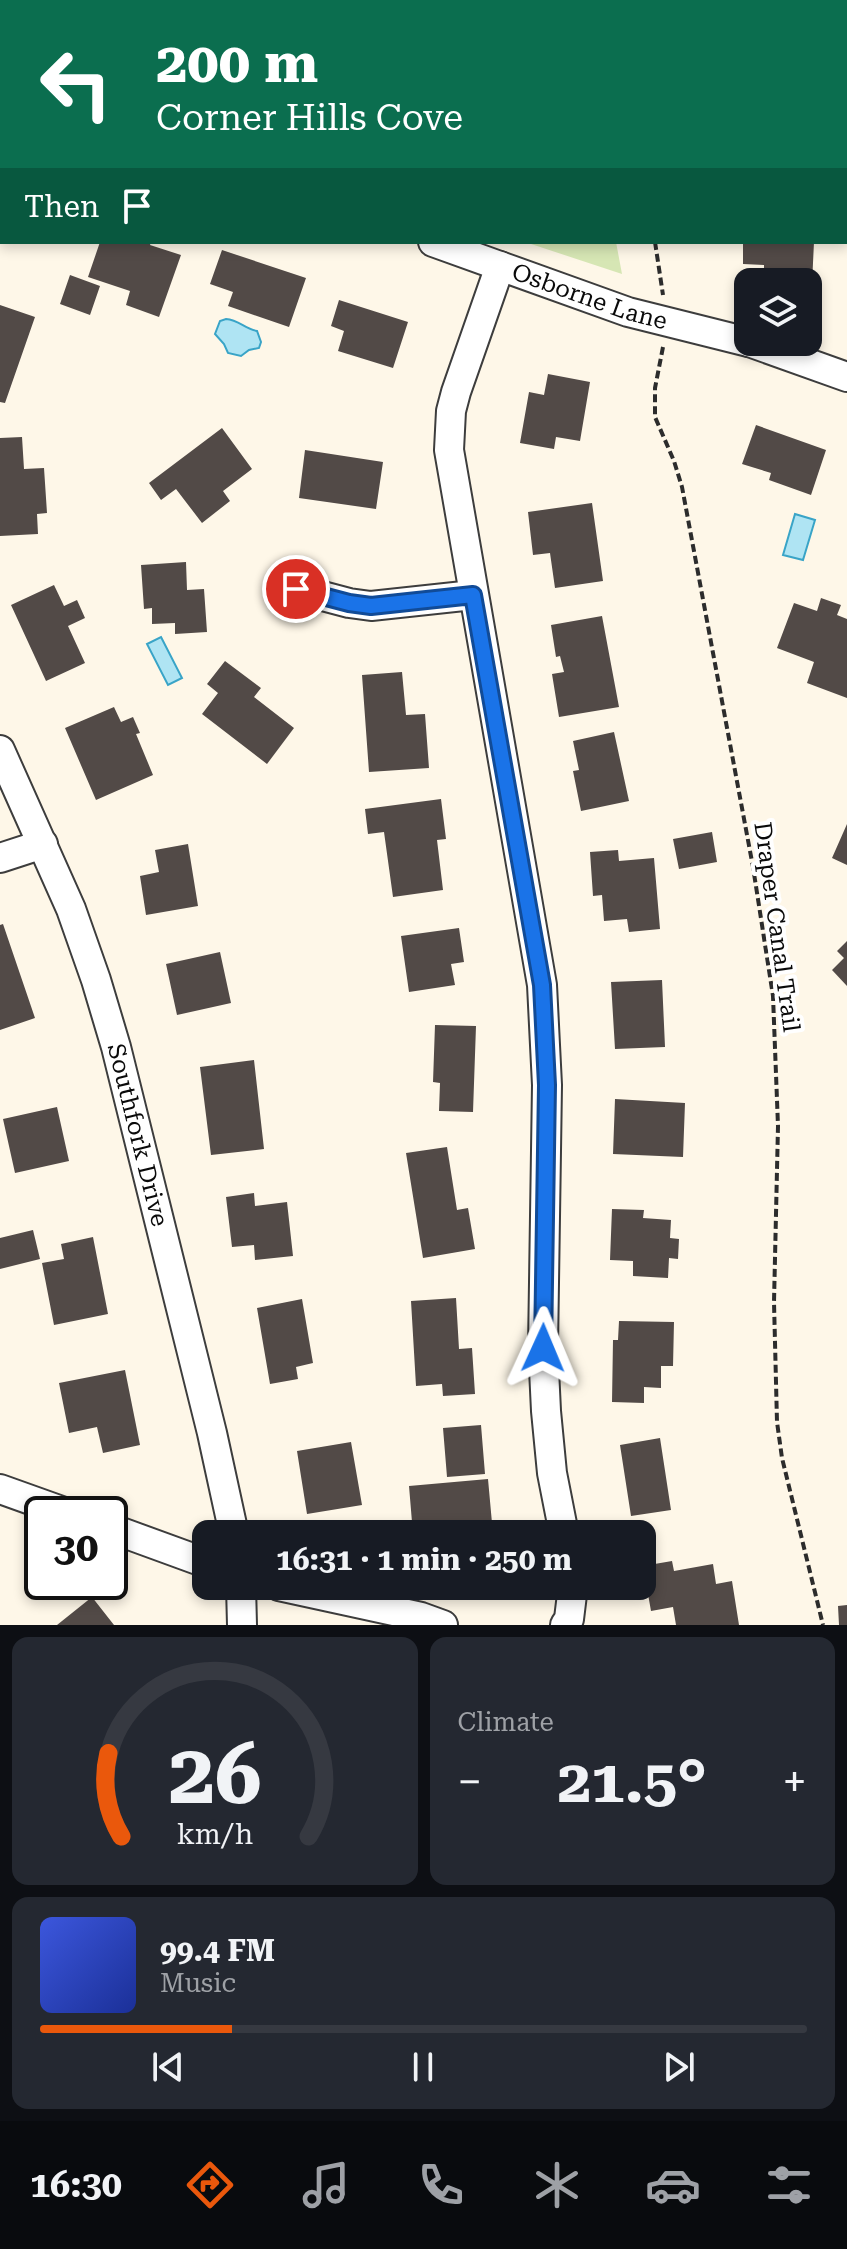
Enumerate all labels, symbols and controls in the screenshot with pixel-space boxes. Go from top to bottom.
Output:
text: 200 m [156,30,318,96]
icon: left [24,32,128,136]
text: Corner Hills Cove [156,97,463,139]
icon: arrive [115,184,159,228]
text: Then [24,189,99,224]
street label: Osborne Lane [508,258,670,335]
map controls [734,268,822,356]
button: layers [734,268,822,356]
pin [262,555,330,623]
icon: arrive [274,567,318,611]
street label: Draper Canal Trail [748,820,806,1034]
street label: Southfork Drive [102,1041,174,1229]
position arrow [501,1306,585,1390]
speed limit sign: 30 [24,1496,128,1600]
text: 16:31 · 1 min · 250 m [276,1542,572,1577]
text: Climate [458,1707,554,1737]
text: 26 [168,1726,261,1823]
text: 21.5° [557,1746,707,1817]
text: − [458,1756,482,1808]
text: + [782,1756,807,1808]
text: km/h [176,1817,253,1851]
text: 99.4 FM [160,1933,275,1968]
text: Music [160,1968,236,1998]
icon: previous [146,2045,190,2089]
icon: pause [401,2045,445,2089]
icon: next [657,2045,701,2089]
icon: directions [182,2157,238,2213]
icon: music [298,2157,354,2213]
icon: phone [413,2157,469,2213]
icon: climate [529,2157,585,2213]
icon: car [645,2157,701,2213]
icon: filters [761,2157,817,2213]
text: 16:30 [30,2164,122,2206]

